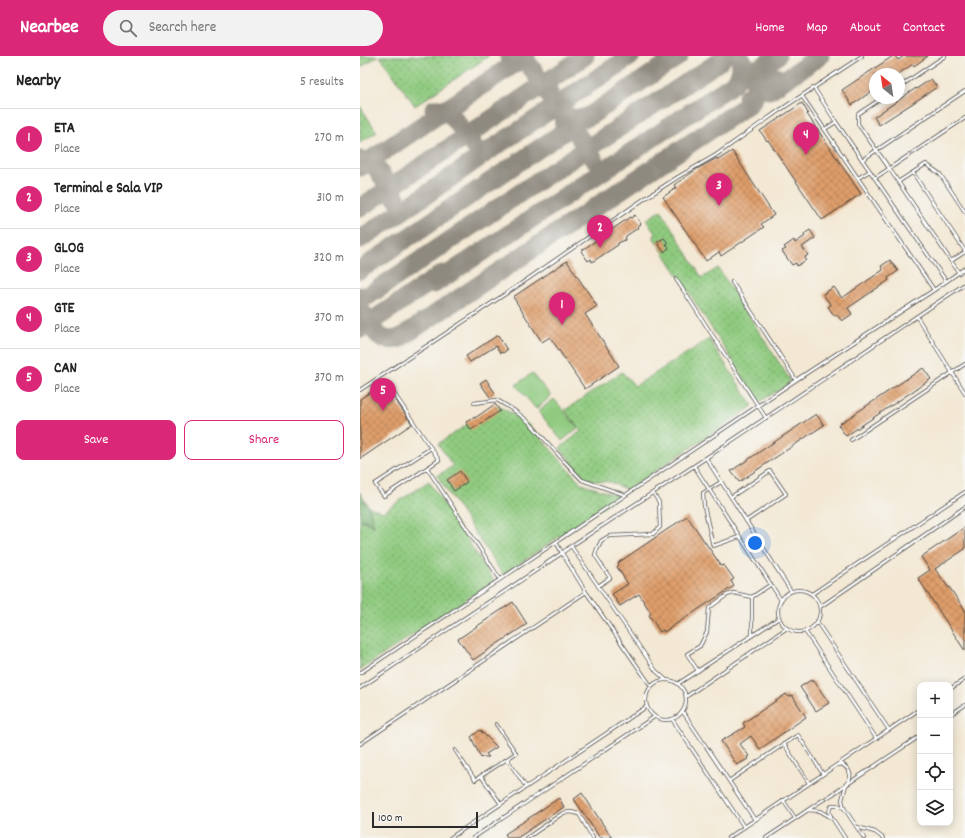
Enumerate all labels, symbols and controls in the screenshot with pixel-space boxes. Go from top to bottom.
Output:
search box [103,10,383,46]
text: Nearbee [20,15,79,42]
icon: search [117,17,139,39]
text: Search here [149,17,216,39]
text: Home [755,18,784,38]
text: Map [806,18,828,38]
text: About [850,18,881,38]
text: Contact [903,18,945,38]
north arrow [869,68,905,104]
text: Nearby [16,70,60,94]
text: 5 results [300,73,344,92]
text: ETA [54,118,75,140]
pin: 4 [793,122,819,155]
text: 1 [28,129,30,148]
text: 270 m [314,129,344,148]
text: Place [54,140,80,159]
pin: 3 [706,173,732,206]
text: Terminal e Sala VIP [54,178,163,200]
text: 2 [26,189,32,208]
text: 310 m [316,189,344,208]
text: Place [54,200,80,219]
pin: 2 [587,215,613,248]
text: GLOG [54,238,84,260]
text: 3 [26,249,32,268]
text: 320 m [314,249,344,268]
text: Place [54,260,80,279]
pin: 1 [549,292,575,325]
text: GTE [54,298,74,320]
text: 4 [26,309,32,328]
text: 370 m [314,309,344,328]
text: Place [54,320,80,339]
text: CAN [54,358,77,380]
text: 5 [26,369,32,388]
text: 370 m [314,369,344,388]
pin: 5 [370,378,396,411]
text: Place [54,380,80,399]
button: Save [16,420,176,460]
button: Share [184,420,344,460]
your location [745,533,765,553]
map controls [917,682,953,826]
button: + [917,682,953,718]
button: − [917,718,953,754]
button: locate [917,754,953,790]
button: layers [917,790,953,826]
scale bar [372,810,478,829]
text: 100 m [378,811,402,827]

